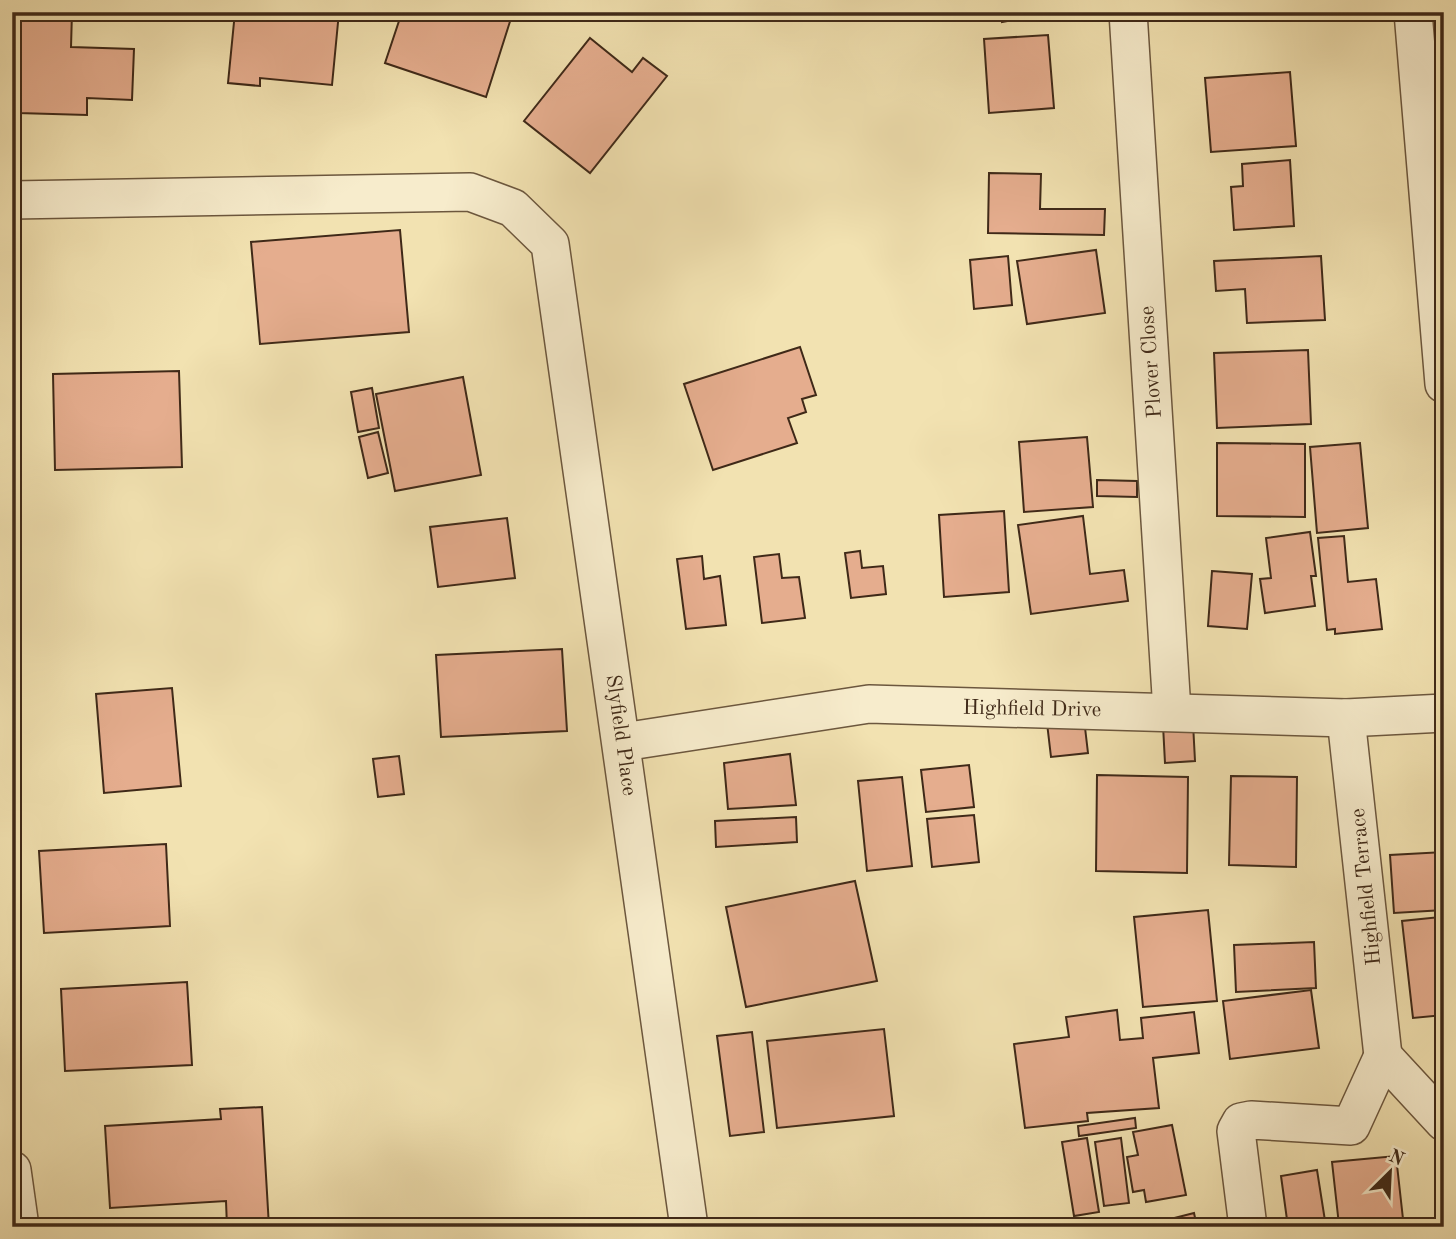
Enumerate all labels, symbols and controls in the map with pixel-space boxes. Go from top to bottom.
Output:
street label: Plover Close [1137,305,1166,419]
street label: Slyfield Place [602,673,639,797]
street label: Highfield Drive [962,698,1102,721]
street label: Highfield Terrace [1348,807,1385,966]
north arrow [1354,1138,1424,1208]
text: N [1385,1147,1407,1171]

